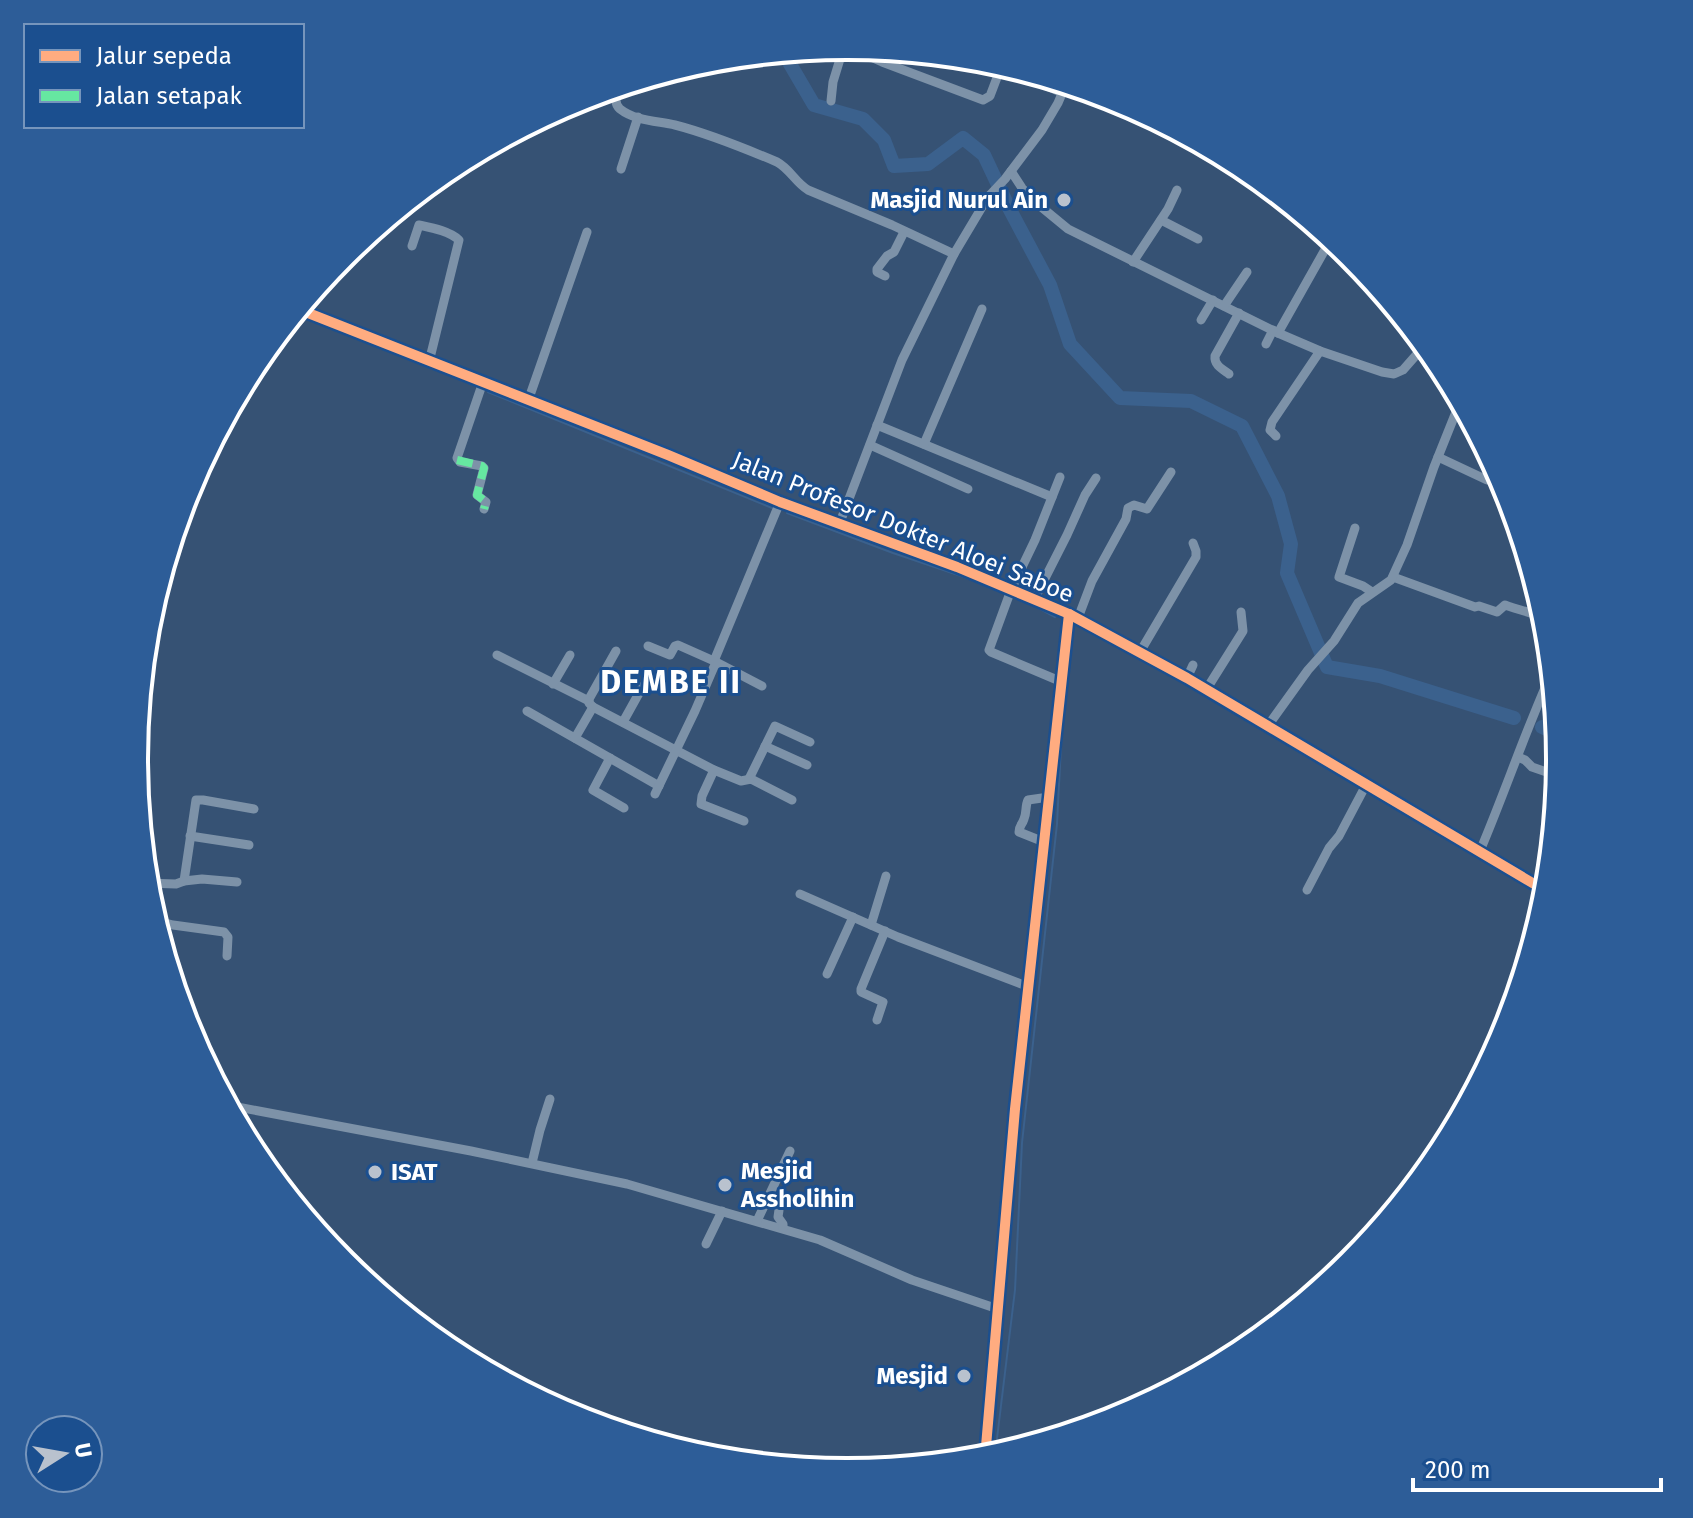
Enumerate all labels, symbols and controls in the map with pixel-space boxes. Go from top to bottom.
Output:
legend [24,24,304,128]
text: Jalur sepeda [96,42,232,70]
text: Jalan setapak [96,82,242,110]
place label: Masjid Nurul Ain [870,186,1048,214]
marker: Masjid Nurul Ain [1055,191,1073,209]
street label: Jalan Profesor Dokter Aloei Saboe [728,446,1078,608]
district label: DEMBE II [600,663,742,701]
place label: Mesjid Assholihin [740,1157,854,1213]
place label: ISAT [391,1158,438,1186]
marker: ISAT [366,1163,384,1181]
marker: Mesjid Assholihin [716,1176,734,1194]
place label: Mesjid [876,1362,948,1390]
marker: Mesjid [955,1367,973,1385]
north arrow [24,1414,104,1494]
text: U [69,1441,98,1460]
scale bar [1413,1442,1661,1492]
text: 200 m [1425,1456,1491,1484]

